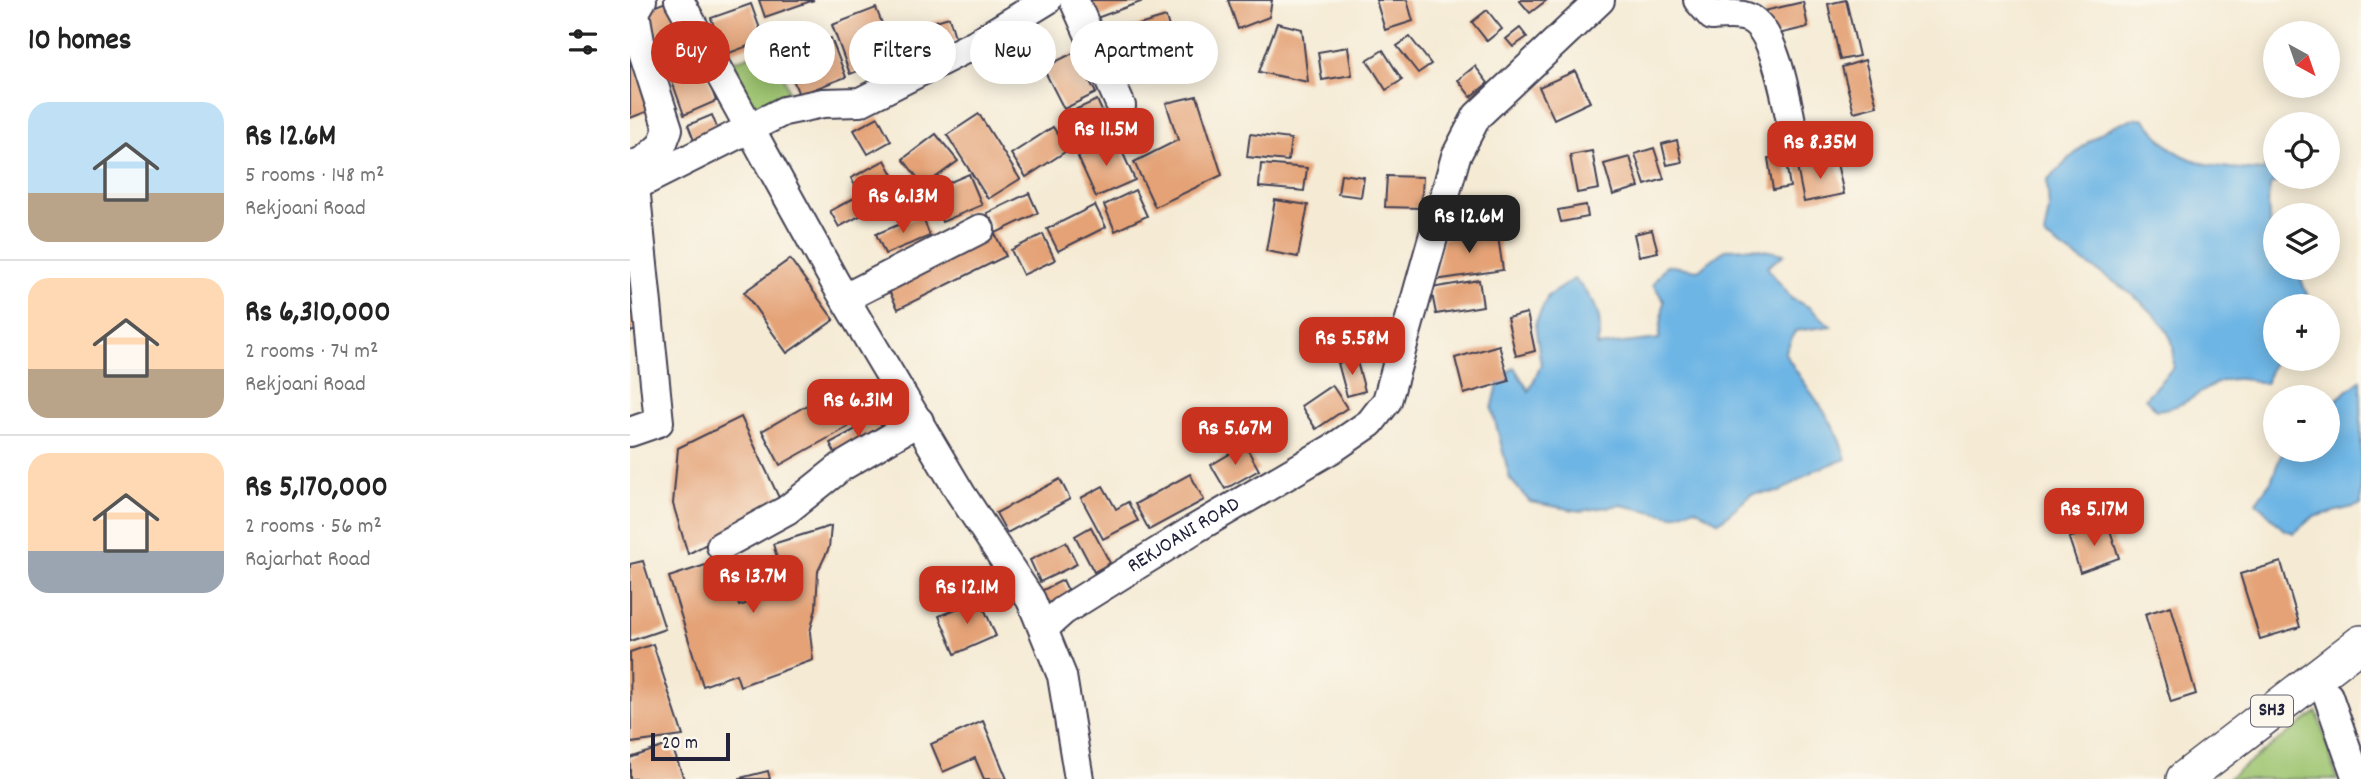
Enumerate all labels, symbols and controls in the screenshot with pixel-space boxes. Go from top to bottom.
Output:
text: 10 homes [28,21,131,64]
chip: Buy [651,21,730,84]
chip: Rent [744,21,835,84]
chip: Filters [849,21,956,84]
chip: New [970,21,1056,84]
chip: Apartment [1070,21,1218,84]
north arrow [2263,21,2340,98]
map controls [2263,21,2340,462]
icon: filters [564,23,602,61]
pin: Rs 11.5M [1034,108,1178,168]
button: locate [2263,112,2340,189]
text: Rs 11.5M [1074,114,1138,147]
text: Rs 12.6M [245,117,336,160]
pin: Rs 8.35M [1748,122,1892,181]
text: Rs 8.35M [1783,127,1857,160]
icon: home [84,130,168,214]
text: 5 rooms · 148 m² [245,160,384,193]
pin: Rs 6.13M [831,176,975,235]
text: Rs 6.13M [868,181,938,214]
text: Rekjoani Road [245,193,366,226]
pin: Rs 12.6M [1397,196,1541,255]
text: Rs 12.6M [1434,201,1504,234]
button: layers [2263,203,2340,280]
text: Rs 6,310,000 [245,293,391,336]
button: + [2263,294,2340,371]
icon: home [84,306,168,390]
pin: Rs 5.58M [1280,318,1424,377]
text: Rs 5.58M [1315,323,1389,356]
text: 2 rooms · 74 m² [245,336,378,369]
text: Rekjoani Road [245,369,366,402]
pin: Rs 6.31M [786,380,930,439]
text: Rs 6.31M [823,385,893,418]
button: − [2263,385,2340,462]
pin: Rs 5.67M [1163,407,1307,467]
text: Rs 5.67M [1198,413,1272,446]
text: Rs 5,170,000 [245,468,388,511]
icon: home [84,481,168,565]
pin: Rs 5.17M [2022,489,2166,548]
street label: REKJOANI ROAD [1122,490,1246,582]
text: Rs 5.17M [2060,494,2128,527]
text: 2 rooms · 56 m² [245,511,382,544]
text: Rajarhat Road [245,544,370,577]
pin: Rs 13.7M [681,556,825,615]
text: Rs 13.7M [719,561,787,594]
pin: Rs 12.1M [895,566,1039,626]
text: Rs 12.1M [935,572,999,605]
road number: SH3 [2251,696,2293,726]
scale bar [651,730,730,762]
text: 20 m [662,731,698,758]

